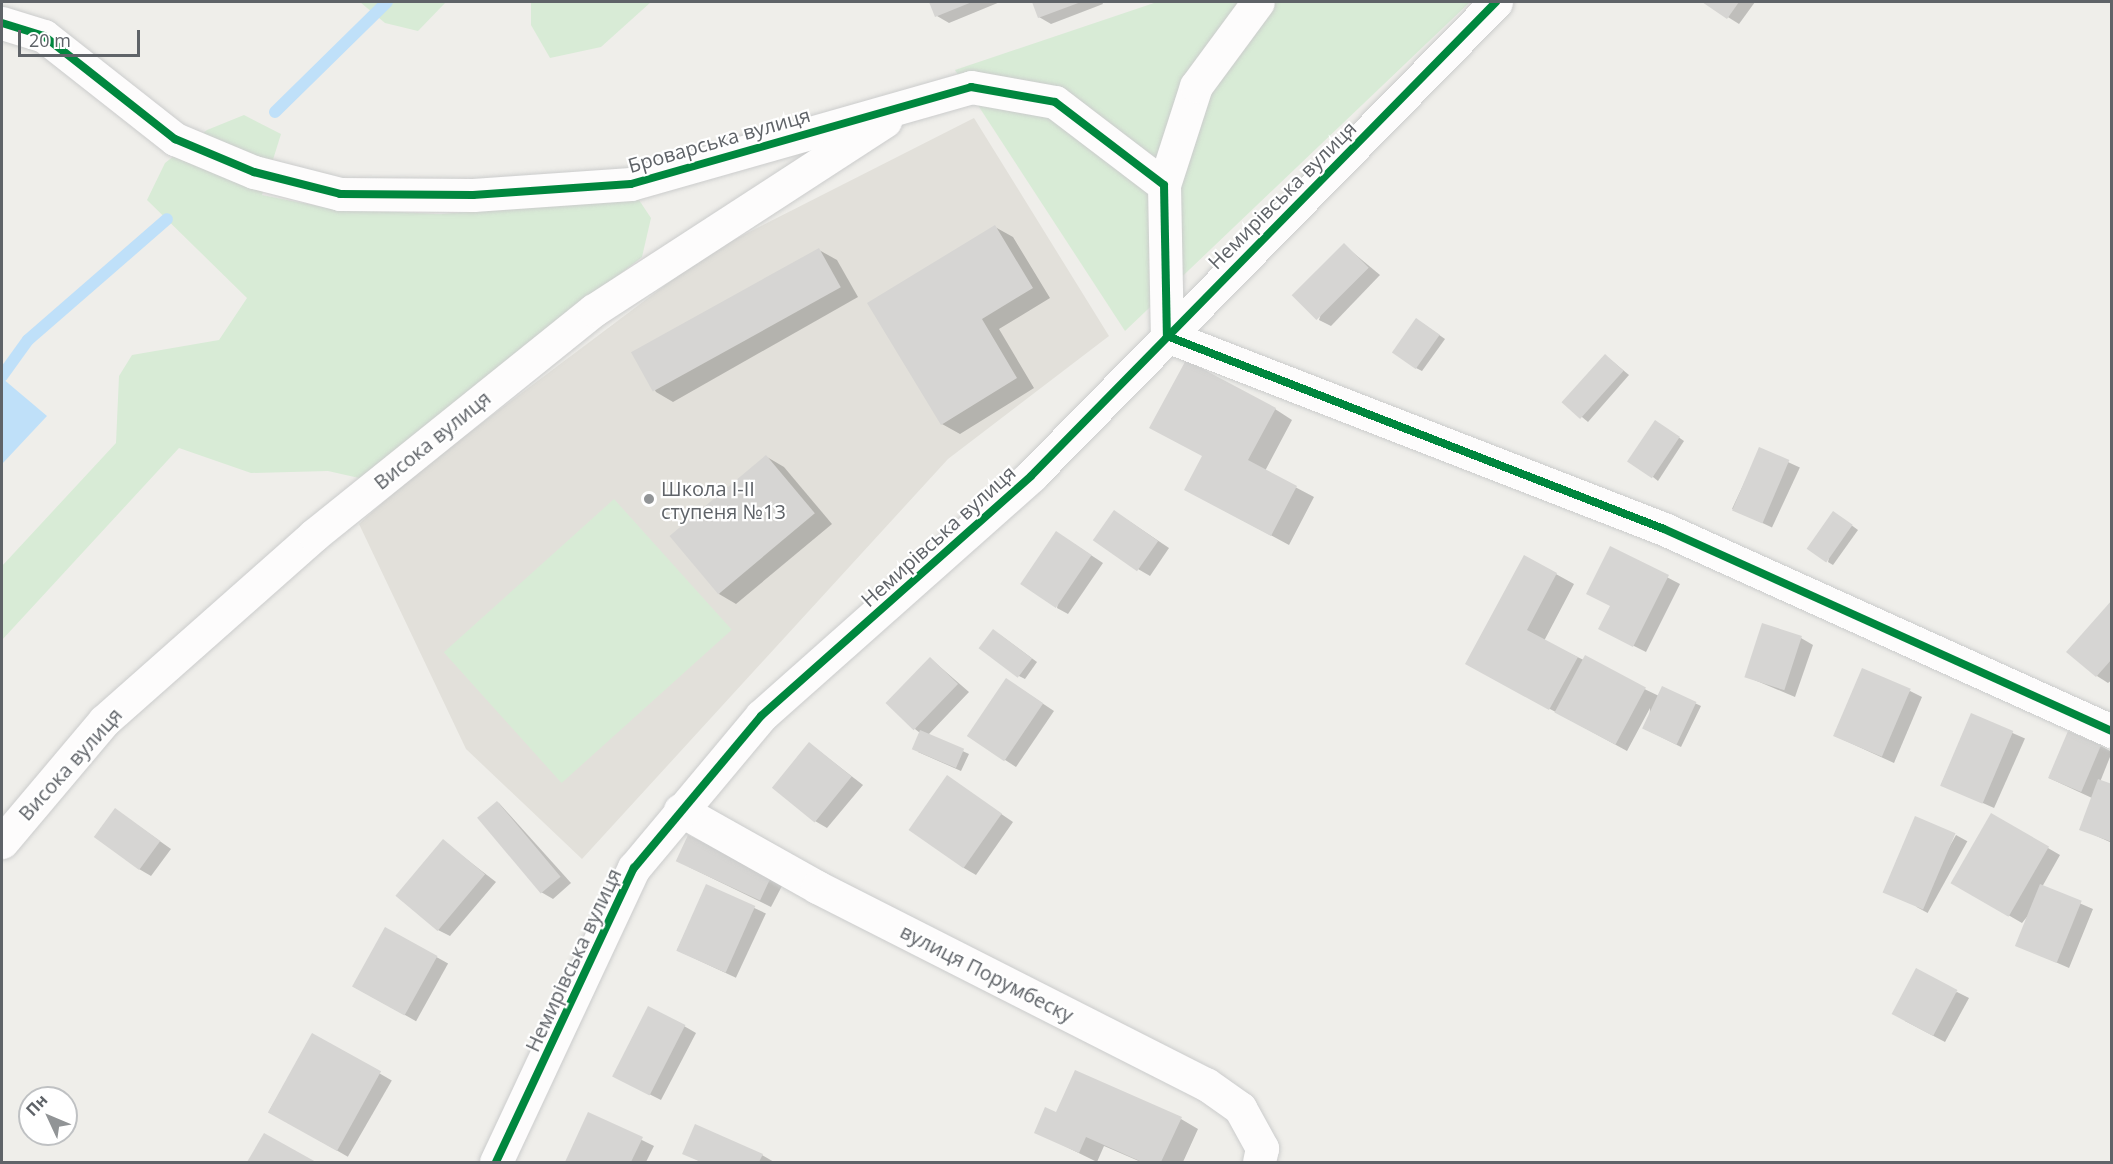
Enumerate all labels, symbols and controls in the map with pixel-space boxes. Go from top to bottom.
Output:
scale bar [21,18,142,56]
text: 20 m [29,28,71,52]
street label: Броварська вулиця [625,102,813,178]
street label: Немирівська вулиця [1203,116,1361,274]
street label: Висока вулиця [369,386,495,494]
street label: Немирівська вулиця [856,460,1020,612]
place label: Школа I-II ступеня №13 [661,476,786,523]
marker: Школа I-II ступеня №13 [642,492,656,506]
street label: Висока вулиця [13,703,127,825]
street label: Немирівська вулиця [520,865,626,1055]
street label: вулиця Порумбеску [896,919,1078,1027]
north arrow [18,1086,78,1146]
text: Пн [21,1089,52,1121]

